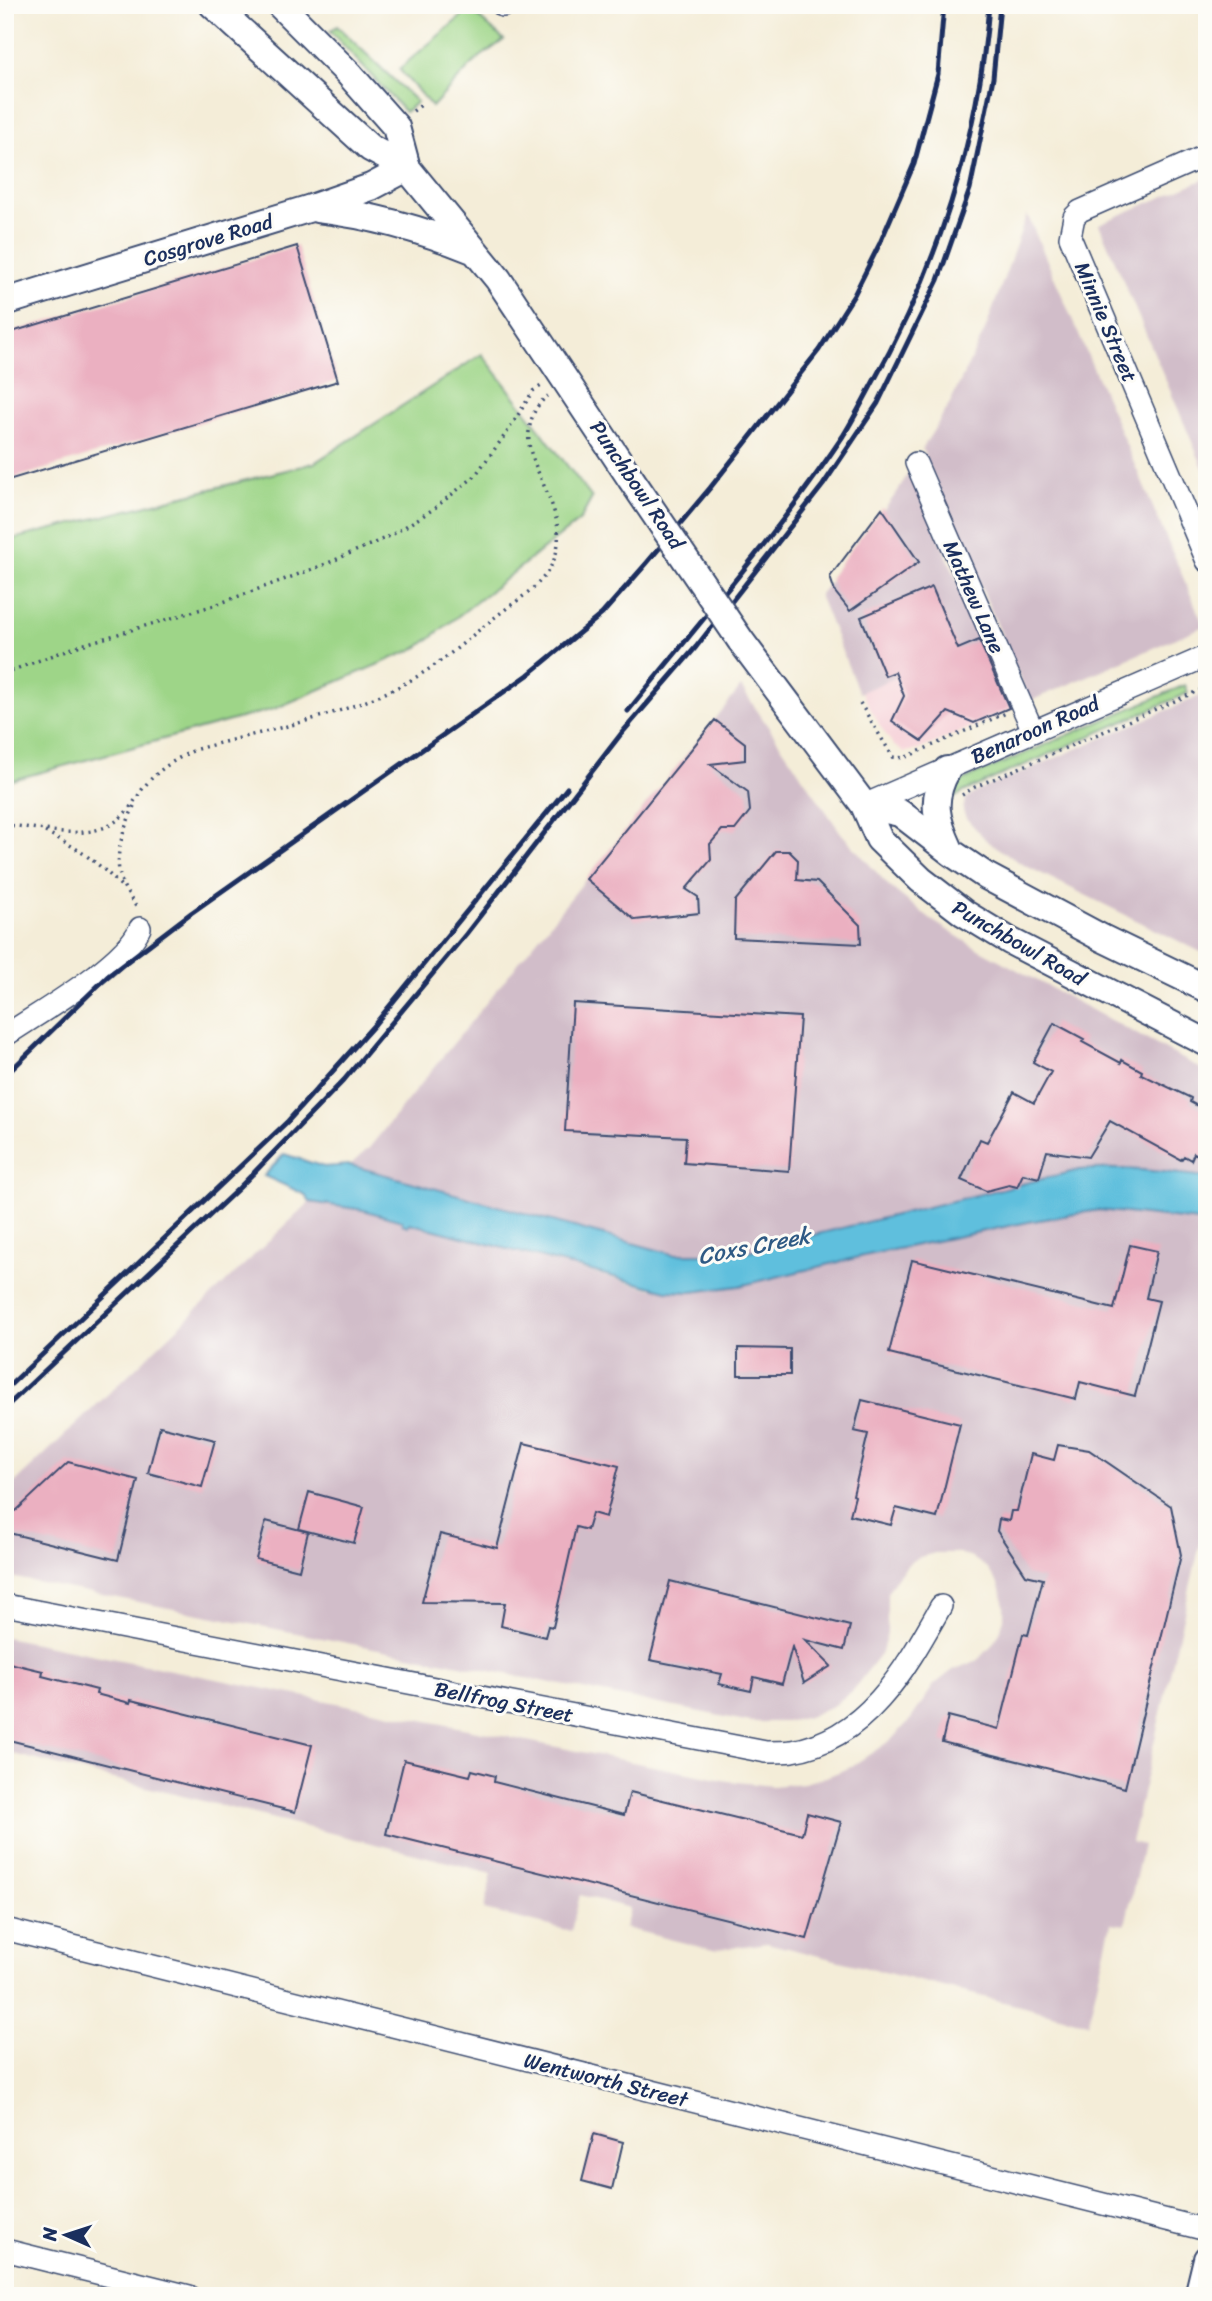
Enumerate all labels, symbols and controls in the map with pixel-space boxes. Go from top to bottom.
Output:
street label: Cosgrove Road [139,202,279,278]
street label: Minnie Street [1064,256,1148,388]
street label: Punchbowl Road [579,412,696,559]
street label: Mathew Lane [932,534,1016,660]
street label: Benaroon Road [964,684,1107,775]
street label: Punchbowl Road [945,889,1095,998]
water label: Coxs Creek [694,1215,816,1277]
street label: Bellfrog Street [431,1670,577,1734]
street label: Wentworth Street [520,2041,694,2119]
north arrow [32,2200,102,2270]
text: N [33,2226,66,2243]

